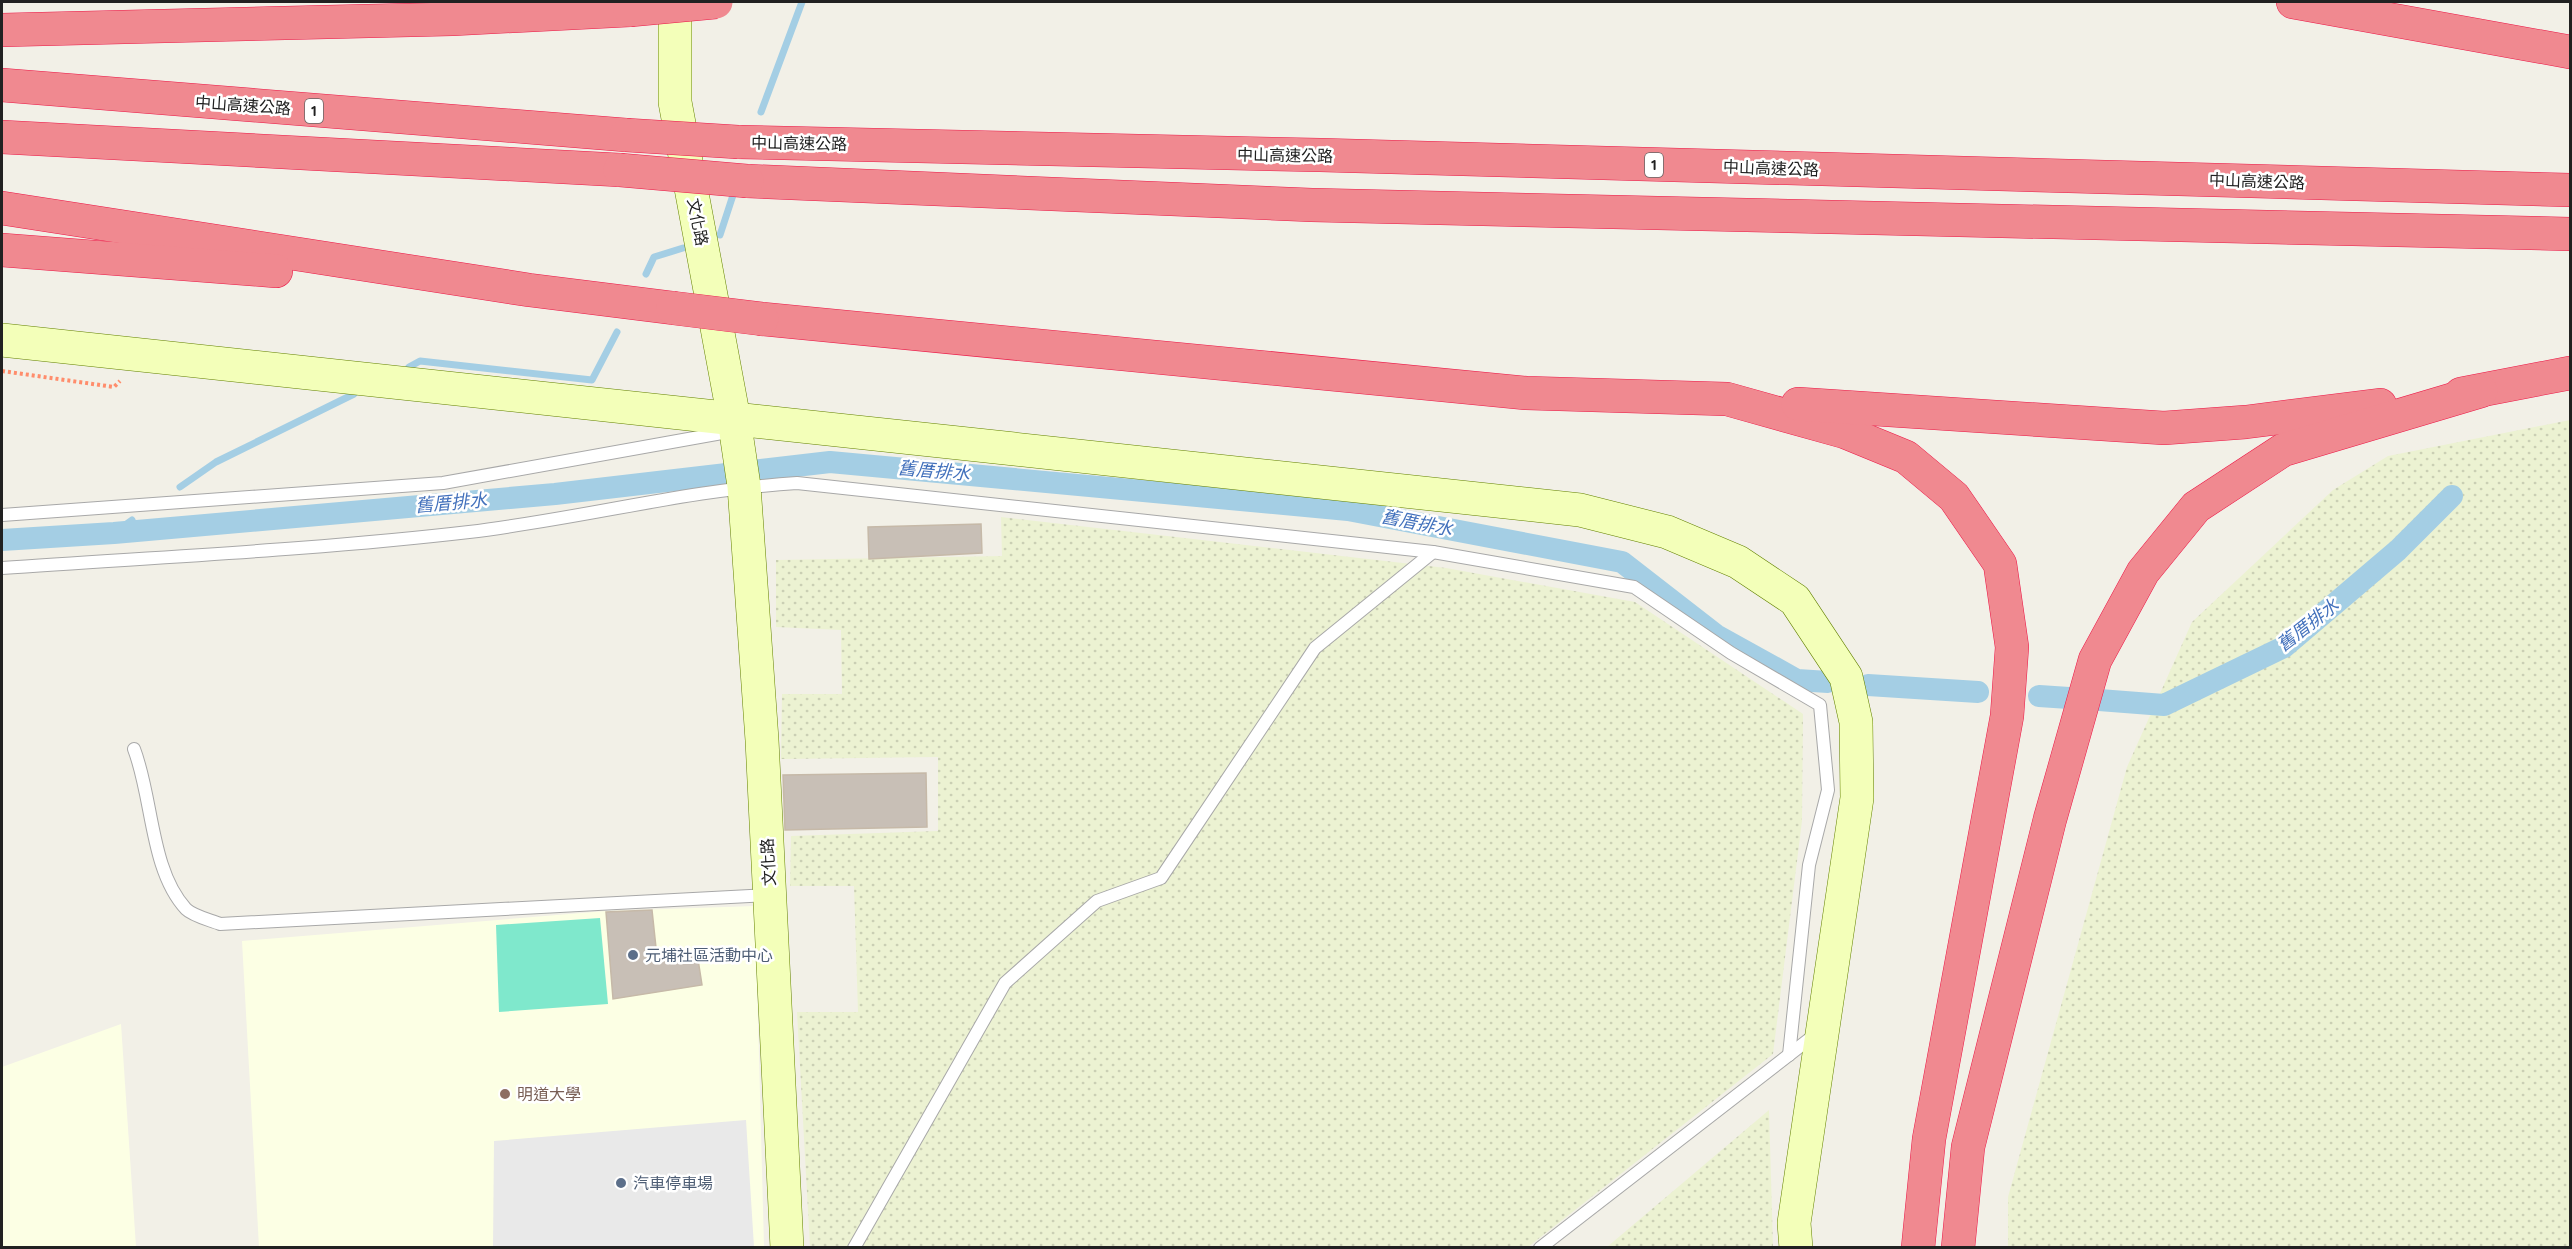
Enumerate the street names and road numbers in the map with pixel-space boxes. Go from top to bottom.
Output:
street label: 中山高速公路 [194,92,292,118]
road number: 1 [305,99,323,123]
street label: 中山高速公路 [751,132,847,154]
street label: 中山高速公路 [1237,144,1333,166]
road number: 1 [1645,153,1663,177]
street label: 中山高速公路 [1723,156,1819,180]
street label: 中山高速公路 [2209,169,2305,193]
street label: 文化路 [684,197,712,247]
street label: 文化路 [757,838,779,886]

